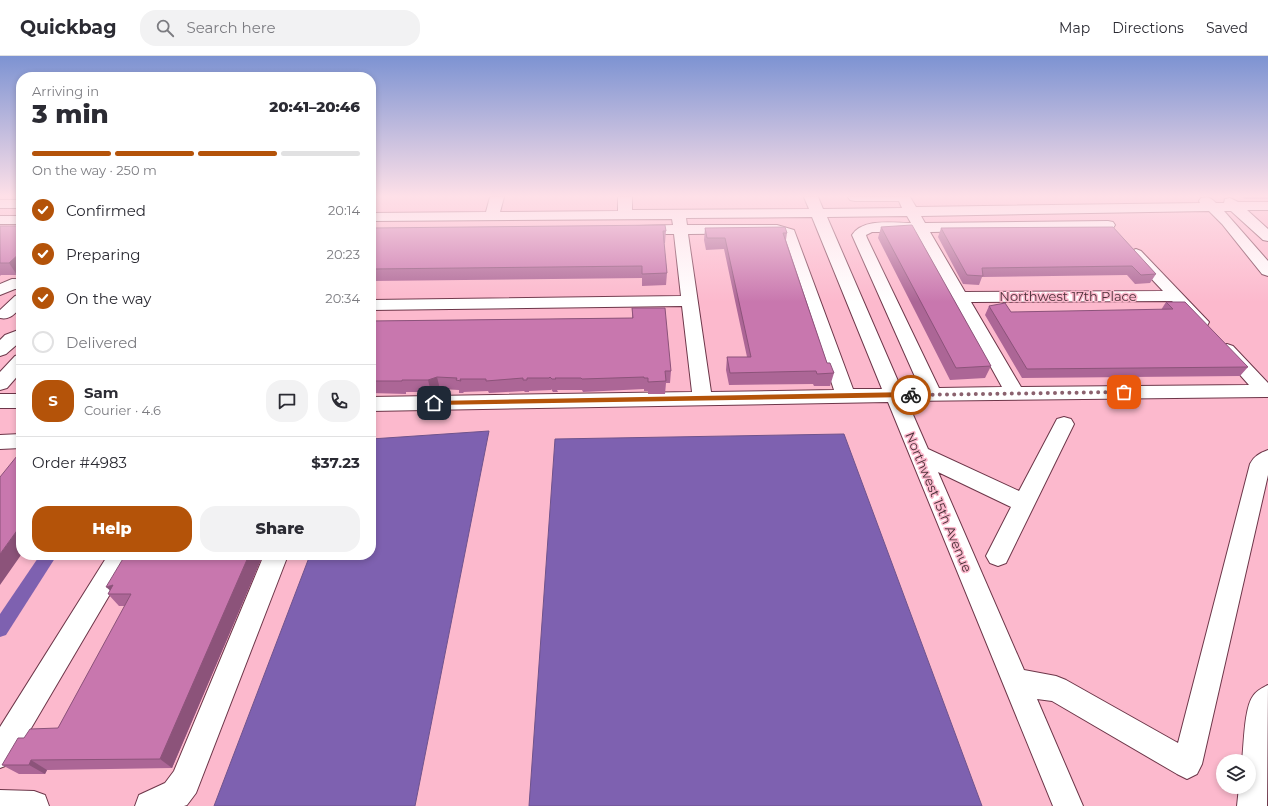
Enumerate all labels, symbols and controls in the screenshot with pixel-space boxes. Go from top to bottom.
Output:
search box [140,10,420,46]
text: Quickbag [20,16,116,39]
icon: search [154,17,176,39]
text: Search here [186,18,276,37]
text: Map [1059,19,1090,37]
text: Directions [1112,19,1184,37]
text: Saved [1206,19,1248,37]
text: Arriving in [32,83,99,99]
text: 20:41–20:46 [269,97,360,116]
text: 3 min [32,98,109,130]
text: On the way · 250 m [32,162,157,178]
icon: check [32,199,54,221]
text: Confirmed [66,201,146,220]
text: 20:14 [328,202,360,218]
icon: check [32,243,54,265]
text: Preparing [66,245,141,264]
text: 20:23 [327,246,360,262]
icon: check [32,287,54,309]
street label: Northwest 17th Place [999,288,1137,304]
text: On the way [66,289,151,308]
text: 20:34 [325,290,360,306]
text: Delivered [66,333,138,352]
courier [891,375,931,415]
pin [1107,375,1141,409]
button: chat [266,380,308,422]
button: phone [318,380,360,422]
icon: bag [1113,381,1135,403]
text: Sam [84,383,119,402]
icon: bike [900,384,922,406]
pin [417,386,451,420]
text: S [48,391,58,410]
icon: home [423,392,445,414]
text: Courier · 4.6 [84,402,161,418]
street label: Northwest 15th Avenue [902,429,976,575]
text: Order #4983 [32,453,127,472]
text: $37.23 [311,453,360,472]
button: Help [32,506,192,552]
button: Share [200,506,360,552]
map controls [1216,754,1256,794]
button: layers [1216,754,1256,794]

